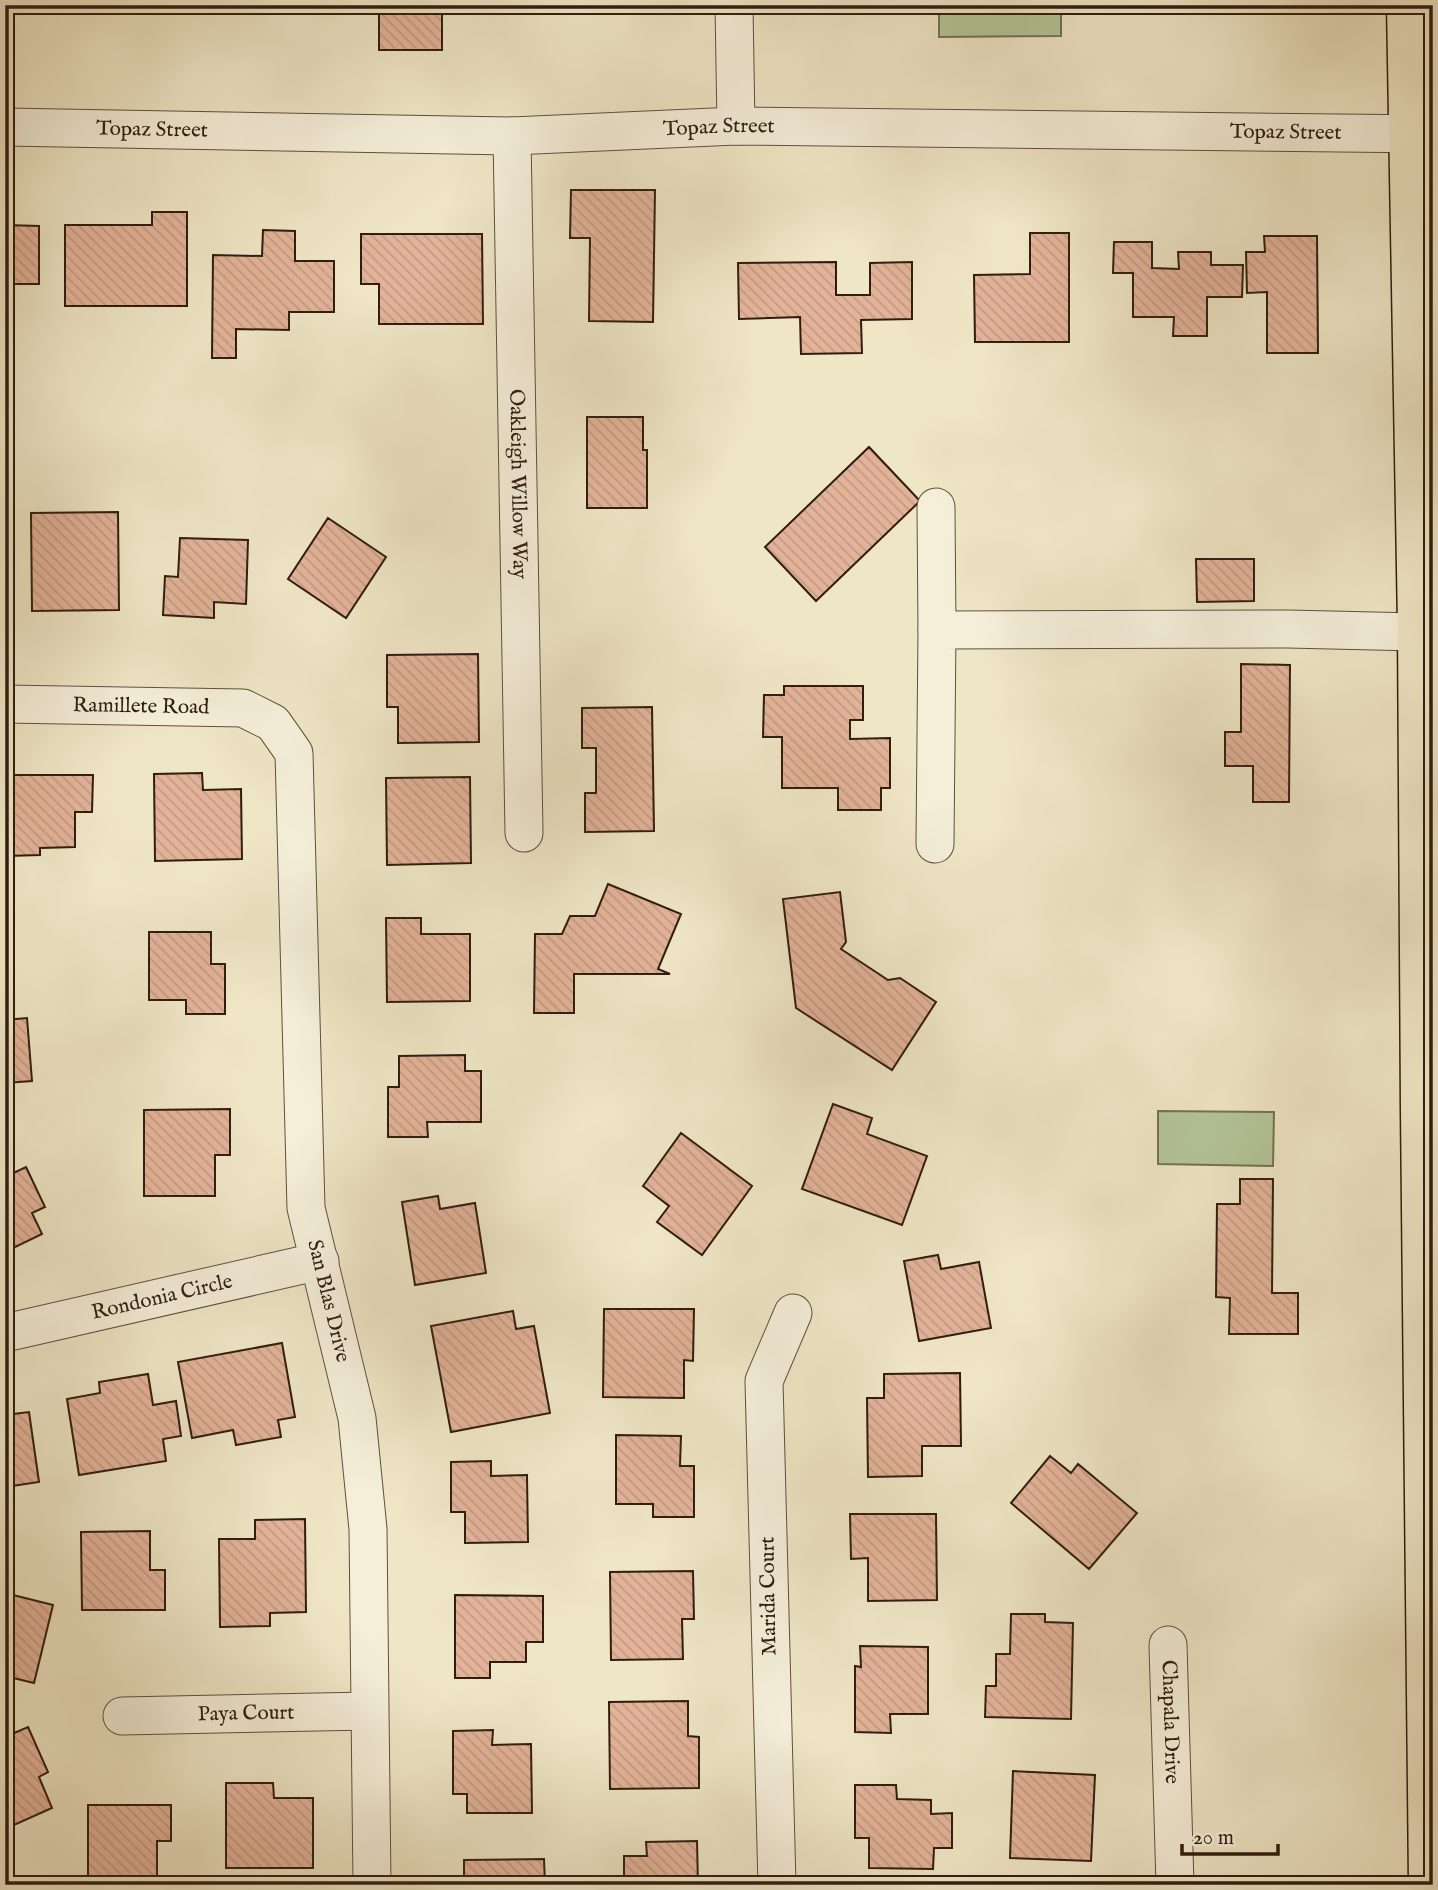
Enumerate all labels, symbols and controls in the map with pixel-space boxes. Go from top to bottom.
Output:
street label: Topaz Street [662,112,775,143]
street label: Topaz Street [96,115,208,144]
street label: Topaz Street [1230,118,1342,146]
street label: Oakleigh Willow Way [503,389,533,580]
street label: Ramillete Road [72,692,210,721]
street label: San Blas Drive [301,1237,357,1365]
street label: Rondonia Circle [89,1268,235,1326]
street label: Marida Court [754,1536,784,1656]
street label: Chapala Drive [1155,1660,1186,1785]
street label: Paya Court [197,1699,295,1728]
scale bar [1182,1813,1279,1857]
text: 20 m [1193,1825,1234,1852]

